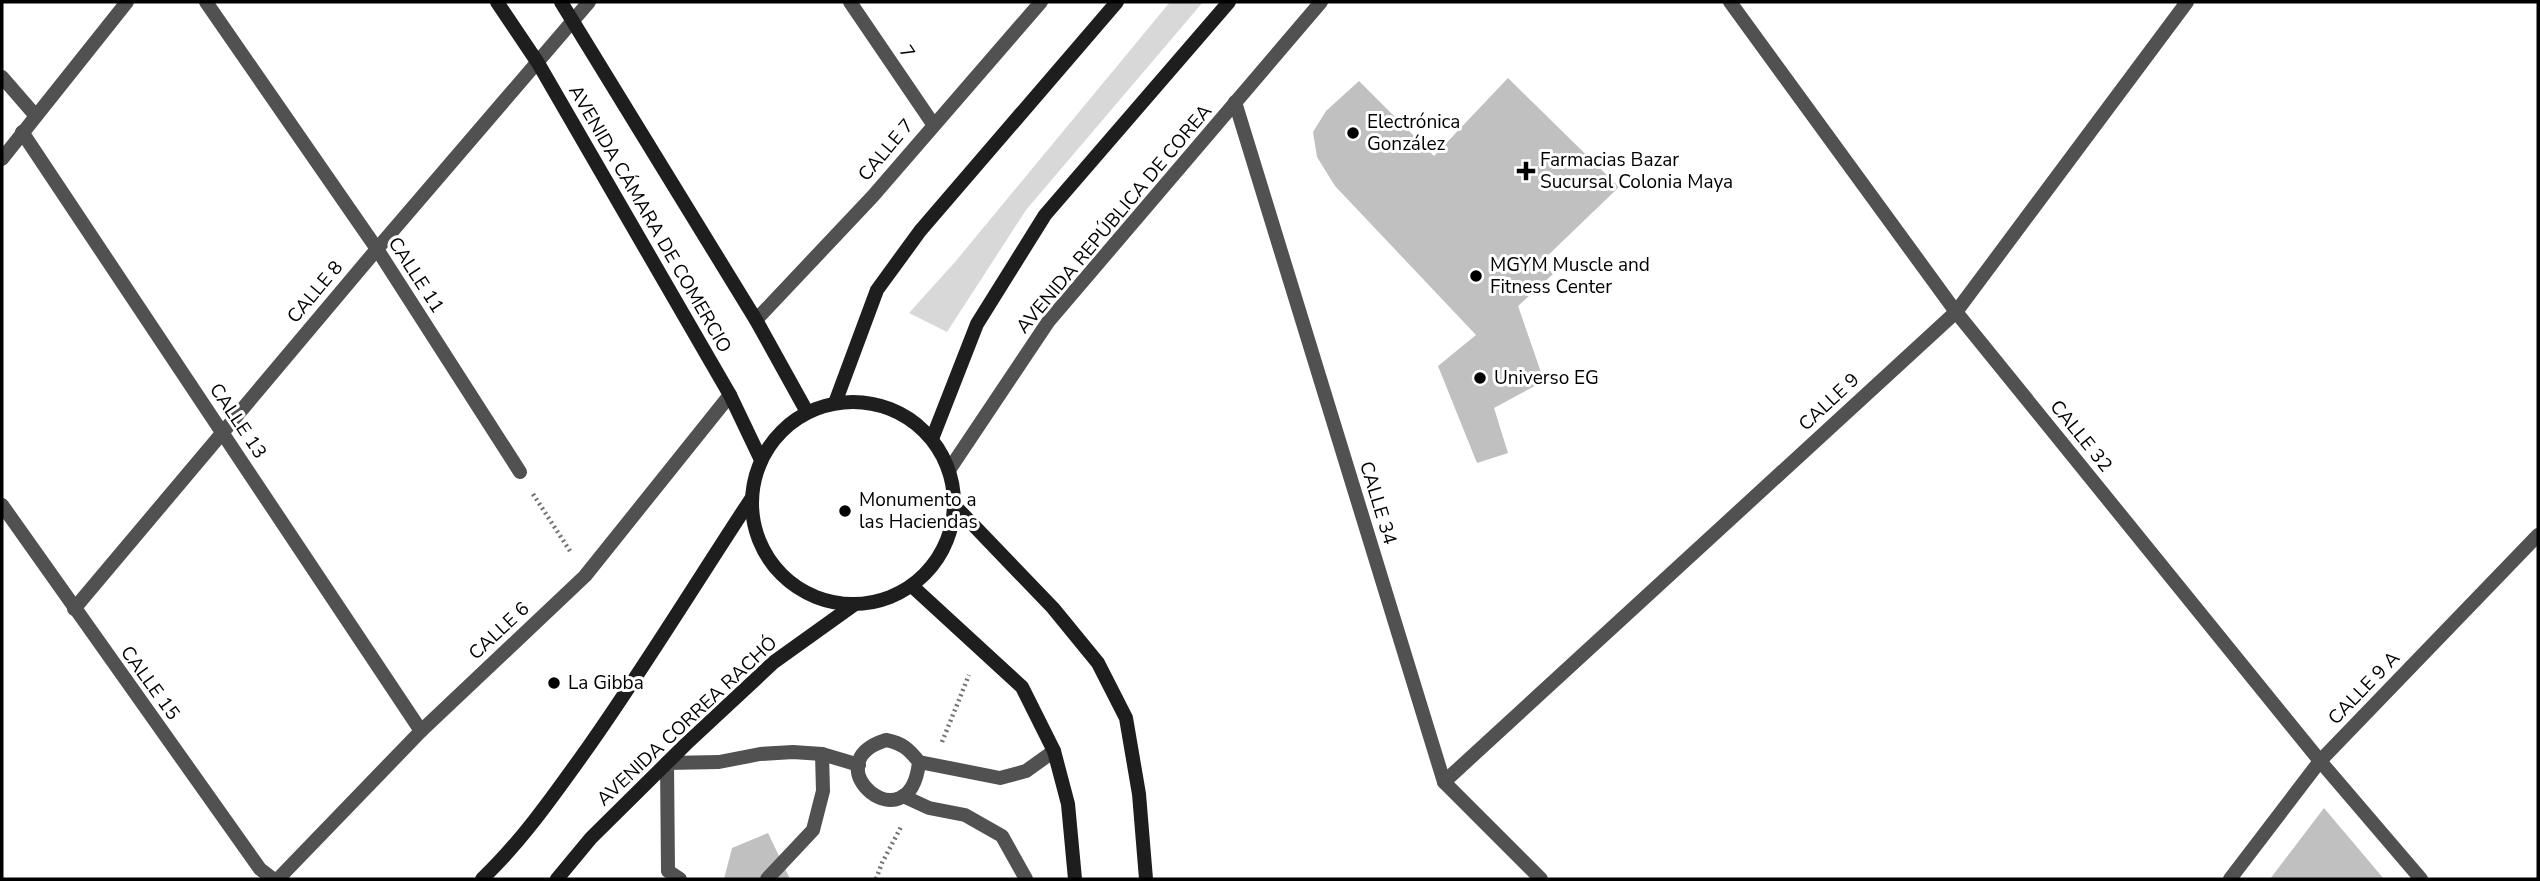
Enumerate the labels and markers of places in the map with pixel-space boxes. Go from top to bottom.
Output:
place label: Electrónica González [1367,109,1460,157]
marker: Electrónica González [1345,125,1361,141]
place label: Farmacias Bazar Sucursal Colonia Maya [1540,147,1733,195]
marker: Farmacias Bazar Sucursal Colonia Maya [1518,163,1534,179]
place label: MGYM Muscle and Fitness Center [1490,252,1650,300]
marker: MGYM Muscle and Fitness Center [1468,268,1484,284]
place label: Universo EG [1494,365,1599,391]
marker: Universo EG [1472,370,1488,386]
place label: Monumento a las Haciendas [859,487,978,535]
marker: Monumento a las Haciendas [837,503,853,519]
place label: La Gibba [568,670,644,696]
marker: La Gibba [546,675,562,691]

